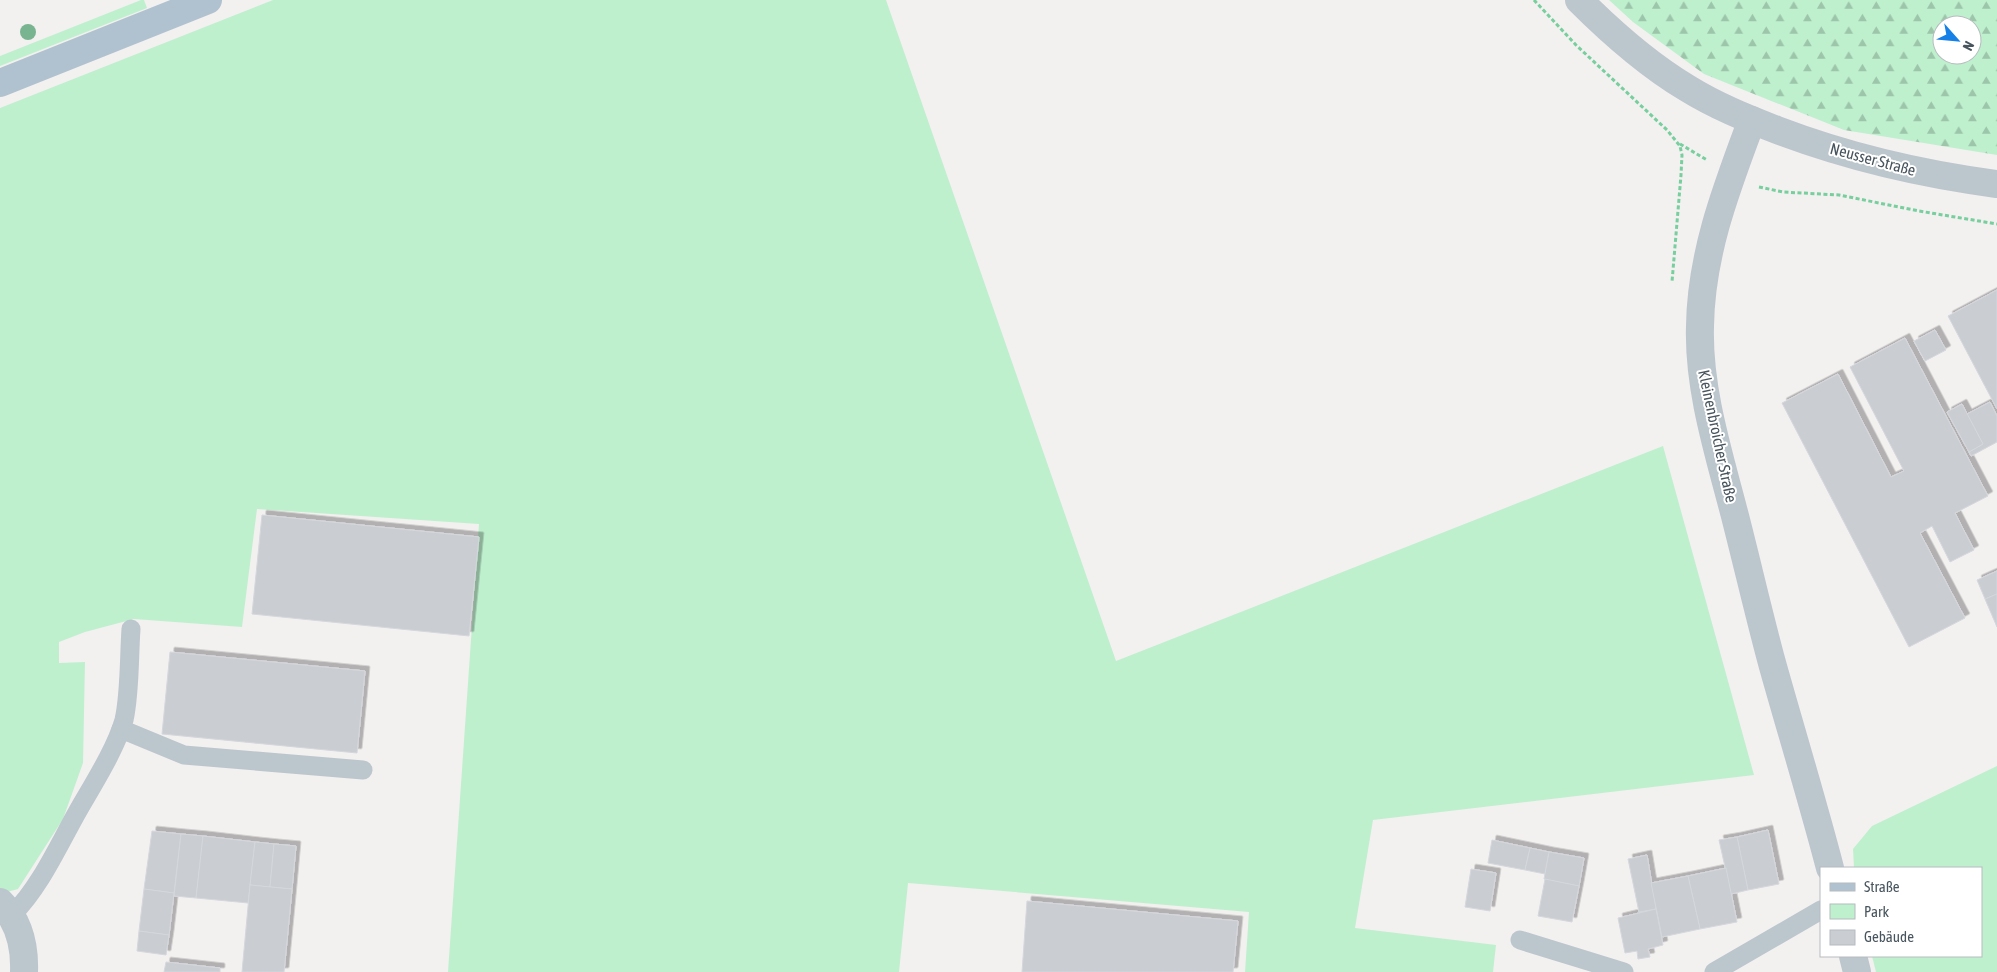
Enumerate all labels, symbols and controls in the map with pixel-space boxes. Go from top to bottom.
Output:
north arrow [1932,15,1982,65]
text: N [1960,39,1978,53]
street label: Neusser Straße [1828,139,1918,179]
street label: Kleinenbroicher Straße [1695,368,1741,504]
legend [1820,867,1982,957]
text: Straße [1864,878,1900,895]
text: Park [1864,903,1889,920]
text: Gebäude [1864,928,1914,945]

